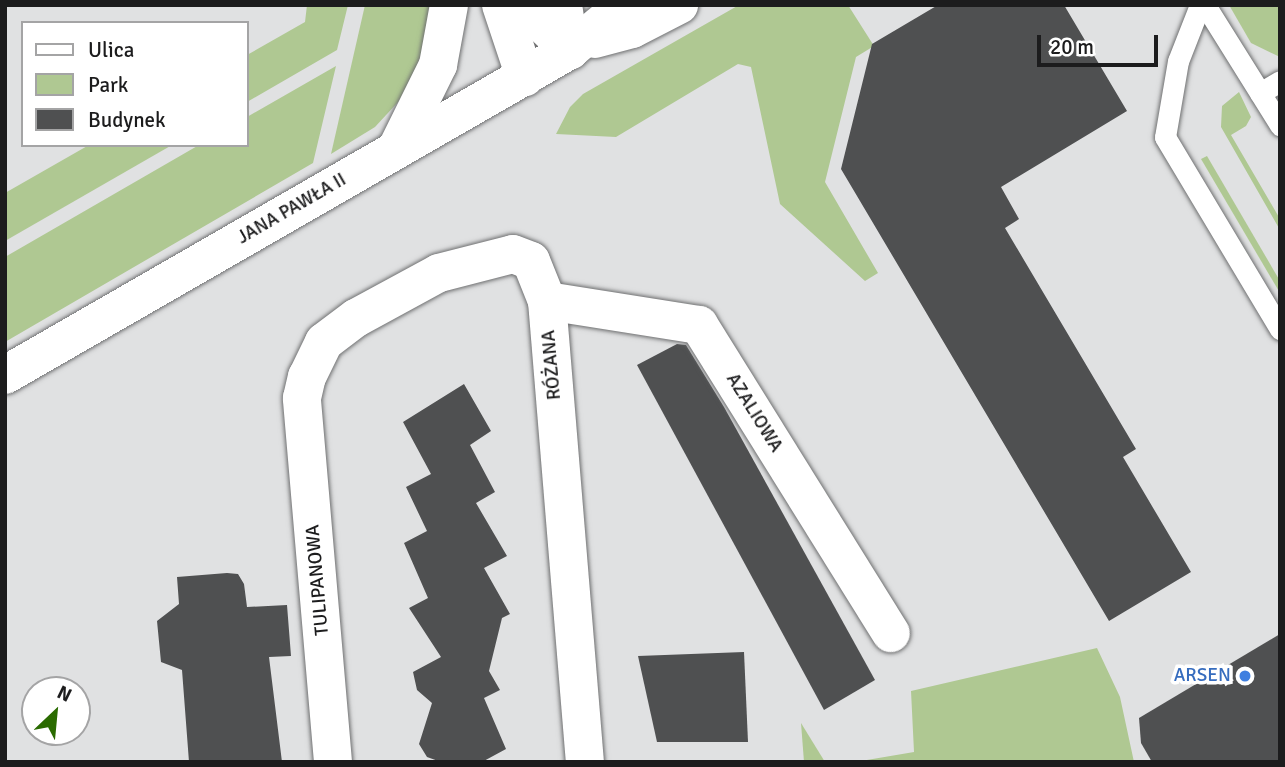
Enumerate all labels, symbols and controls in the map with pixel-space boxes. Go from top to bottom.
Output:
legend [21,21,248,147]
scale bar [1040,21,1161,65]
text: 20 m [1050,34,1094,60]
text: Ulica [88,37,134,63]
text: Park [88,72,128,98]
text: Budynek [88,107,166,133]
street label: JANA PAWŁA II [233,169,351,249]
street label: RÓŻANA [538,329,566,401]
street label: AZALIOWA [721,369,787,457]
street label: TULIPANOWA [302,524,334,636]
place label: ARSEN [1174,665,1231,687]
marker: ARSEN [1237,668,1253,684]
north arrow [21,676,91,746]
text: N [53,680,76,708]

